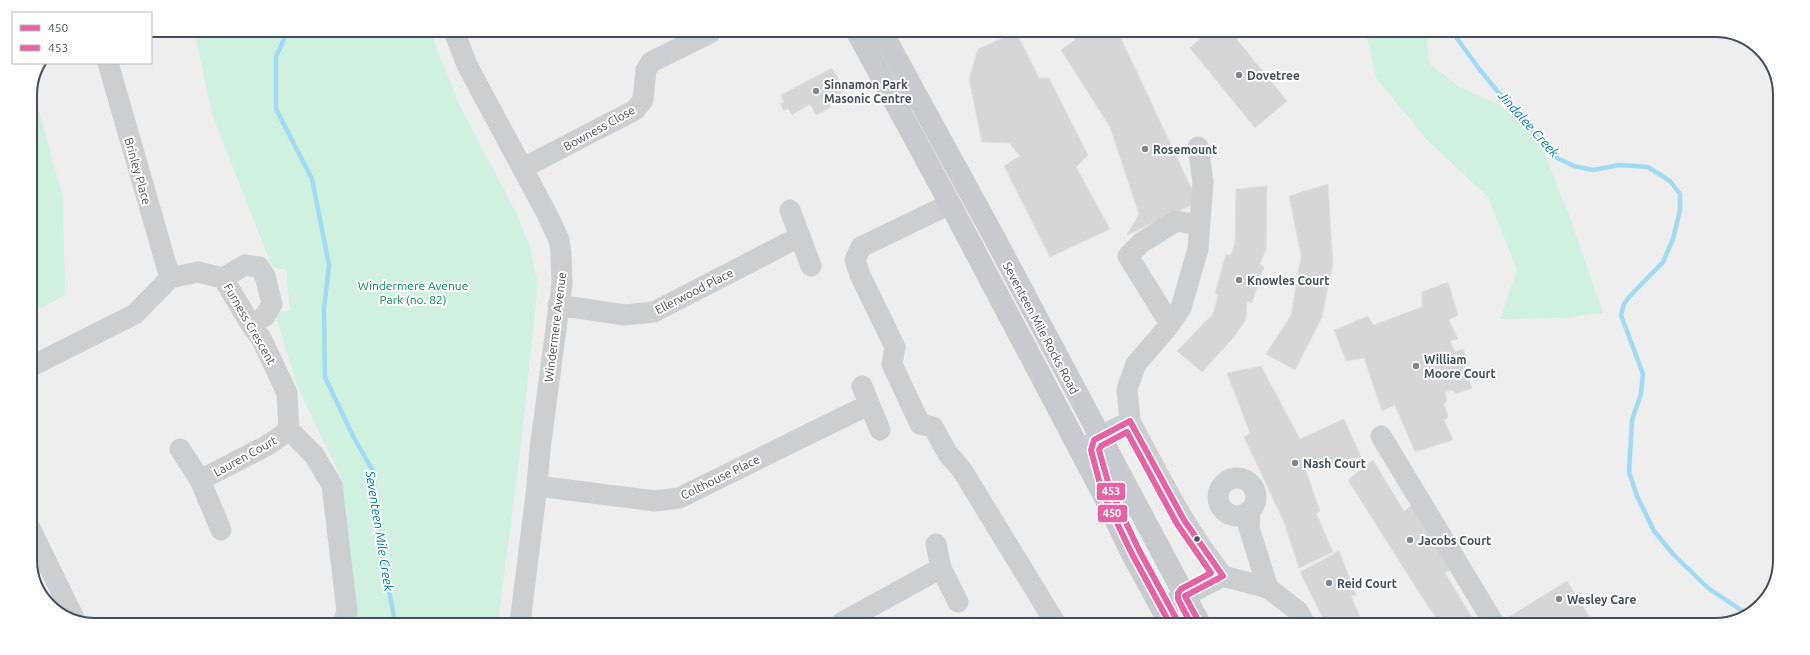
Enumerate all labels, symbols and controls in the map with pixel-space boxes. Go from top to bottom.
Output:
legend [12,12,152,64]
text: 450 [48,21,69,34]
text: 453 [48,41,68,54]
place label: Dovetree [1247,69,1300,82]
marker: Dovetree [1234,70,1244,80]
place label: Sinnamon Park Masonic Centre [824,78,912,105]
marker: Sinnamon Park Masonic Centre [811,86,821,96]
water label: Jindalee Creek [1495,88,1562,160]
street label: Bowness Close [561,103,637,153]
street label: Brinley Place [122,136,154,206]
place label: Rosemount [1153,143,1217,156]
marker: Rosemount [1140,144,1150,154]
street label: Seventeen Mile Rocks Road [1001,260,1081,396]
street label: Ellerwood Place [653,266,735,316]
street label: Windermere Avenue [542,271,568,383]
place label: Knowles Court [1247,274,1329,287]
marker: Knowles Court [1234,275,1244,285]
park label: Windermere Avenue Park (no. 82) [358,279,468,307]
street label: Furness Crescent [221,281,279,367]
place label: William Moore Court [1424,353,1496,380]
marker: William Moore Court [1411,361,1421,371]
street label: Lauren Court [211,433,279,479]
street label: Colthouse Place [678,452,762,502]
place label: Nash Court [1303,457,1366,470]
marker: Nash Court [1290,458,1300,468]
water label: Seventeen Mile Creek [363,469,396,593]
line badge: 453 [1096,482,1126,501]
text: 453 [1102,485,1120,497]
line badge: 450 [1097,504,1128,523]
text: 450 [1103,507,1121,519]
unlabelled marker [1192,534,1202,544]
place label: Jacobs Court [1418,534,1491,547]
marker: Jacobs Court [1405,535,1415,545]
place label: Reid Court [1337,577,1397,590]
marker: Reid Court [1324,578,1334,588]
place label: Wesley Care [1567,593,1636,606]
marker: Wesley Care [1554,594,1564,604]

